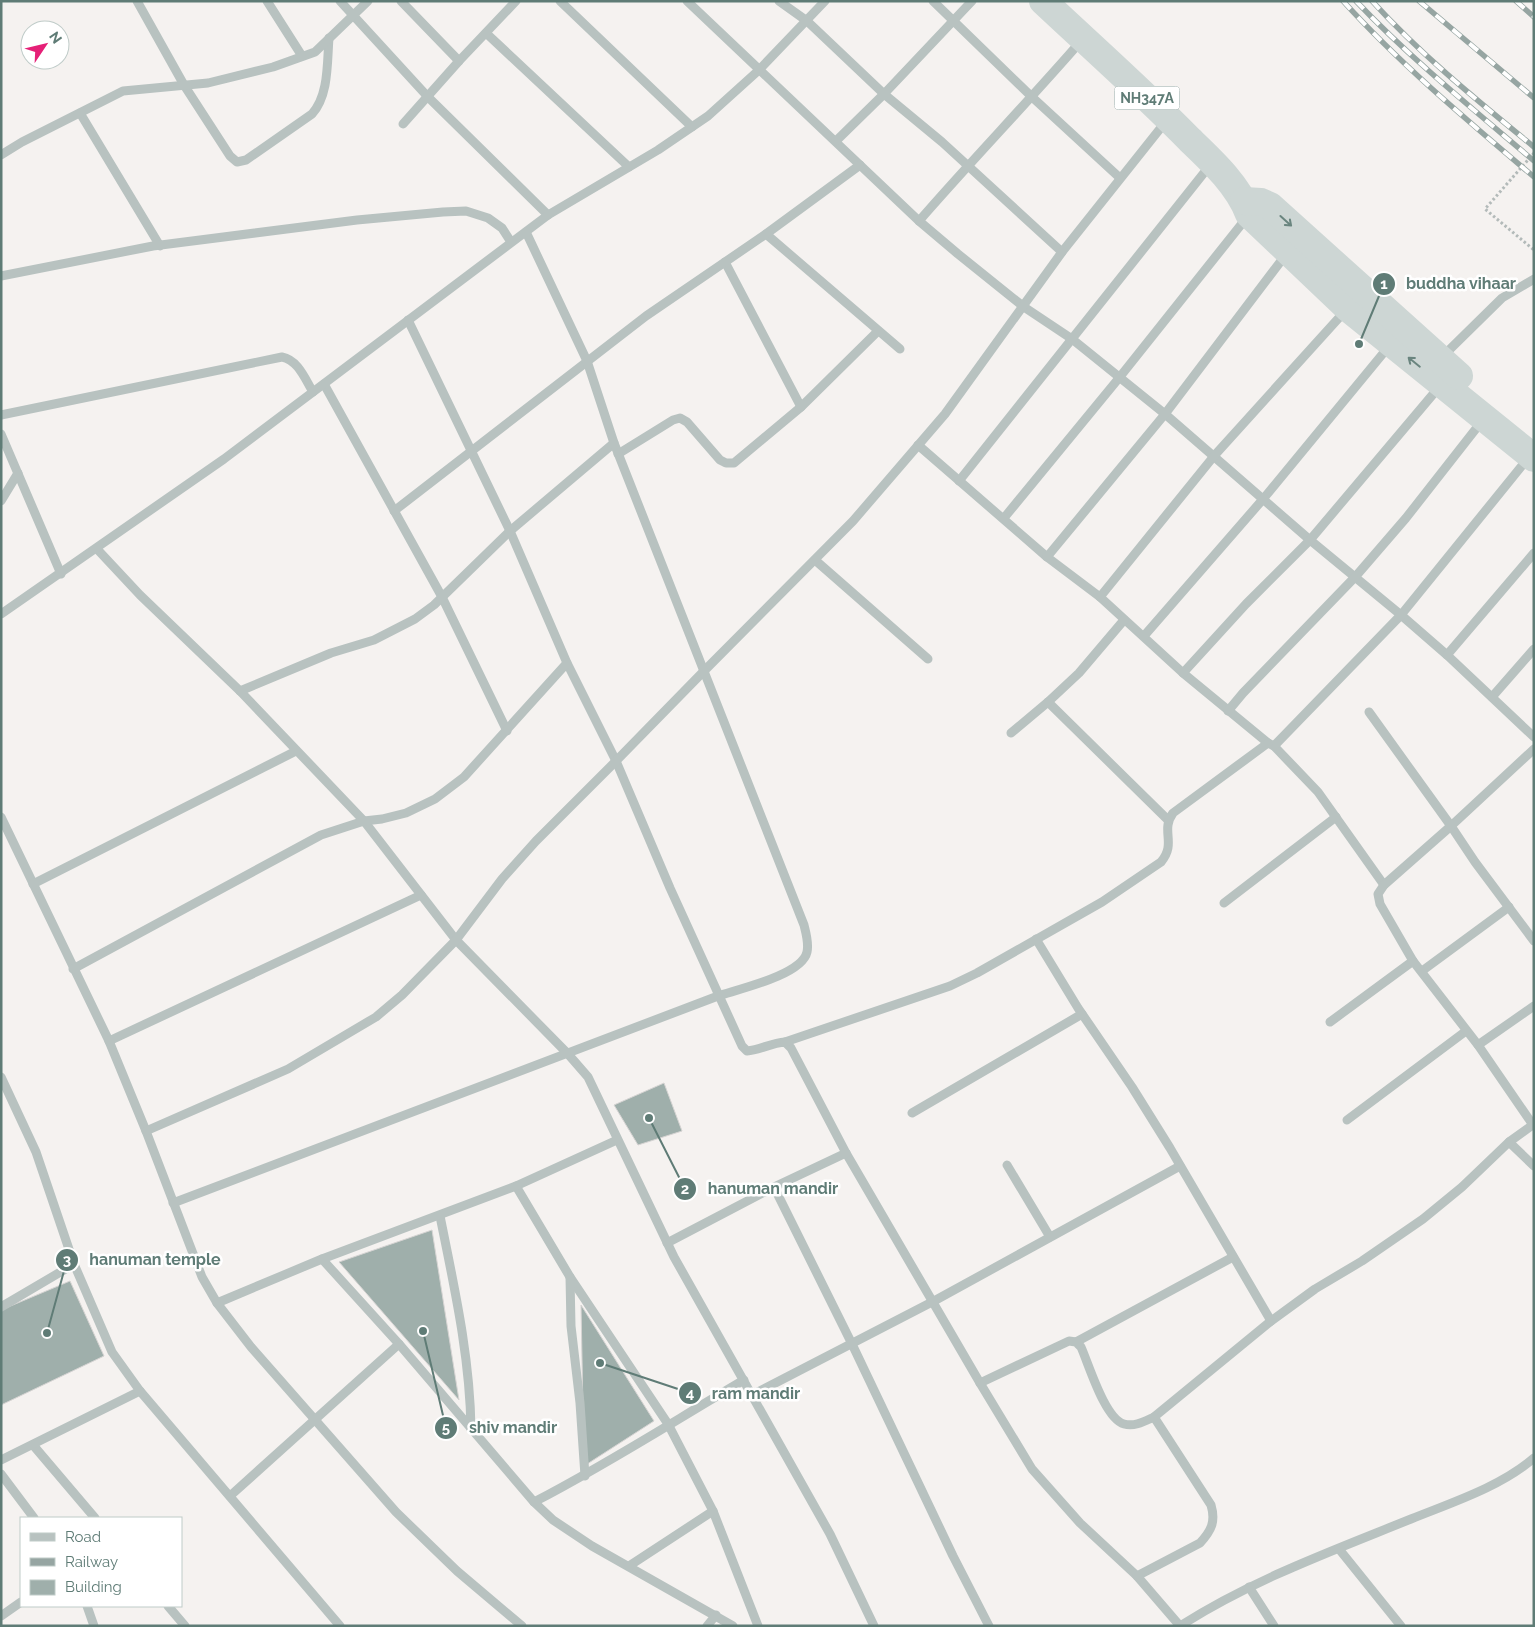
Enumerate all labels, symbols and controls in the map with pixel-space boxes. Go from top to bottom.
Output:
north arrow [20,20,70,70]
text: N [46,29,65,47]
road number: NH347A [1114,86,1180,110]
one-way arrow [1280,215,1293,227]
callout: buddha vihaar [1371,268,1527,299]
text: buddha vihaar [1406,274,1516,293]
text: 1 [1380,275,1388,293]
one-way arrow [1408,356,1421,367]
callout: hanuman mandir [673,1173,848,1204]
text: hanuman mandir [708,1179,838,1198]
text: 2 [681,1180,689,1198]
callout: hanuman temple [55,1244,231,1275]
text: hanuman temple [89,1250,221,1269]
text: 3 [63,1251,71,1269]
callout: ram mandir [677,1378,811,1409]
text: 4 [686,1384,695,1402]
text: ram mandir [712,1384,800,1403]
callout: shiv mandir [434,1412,567,1443]
text: shiv mandir [469,1418,557,1437]
text: 5 [442,1419,450,1437]
legend [20,1517,182,1607]
text: Road [65,1528,101,1546]
text: Railway [65,1553,118,1571]
text: Building [65,1578,122,1596]

